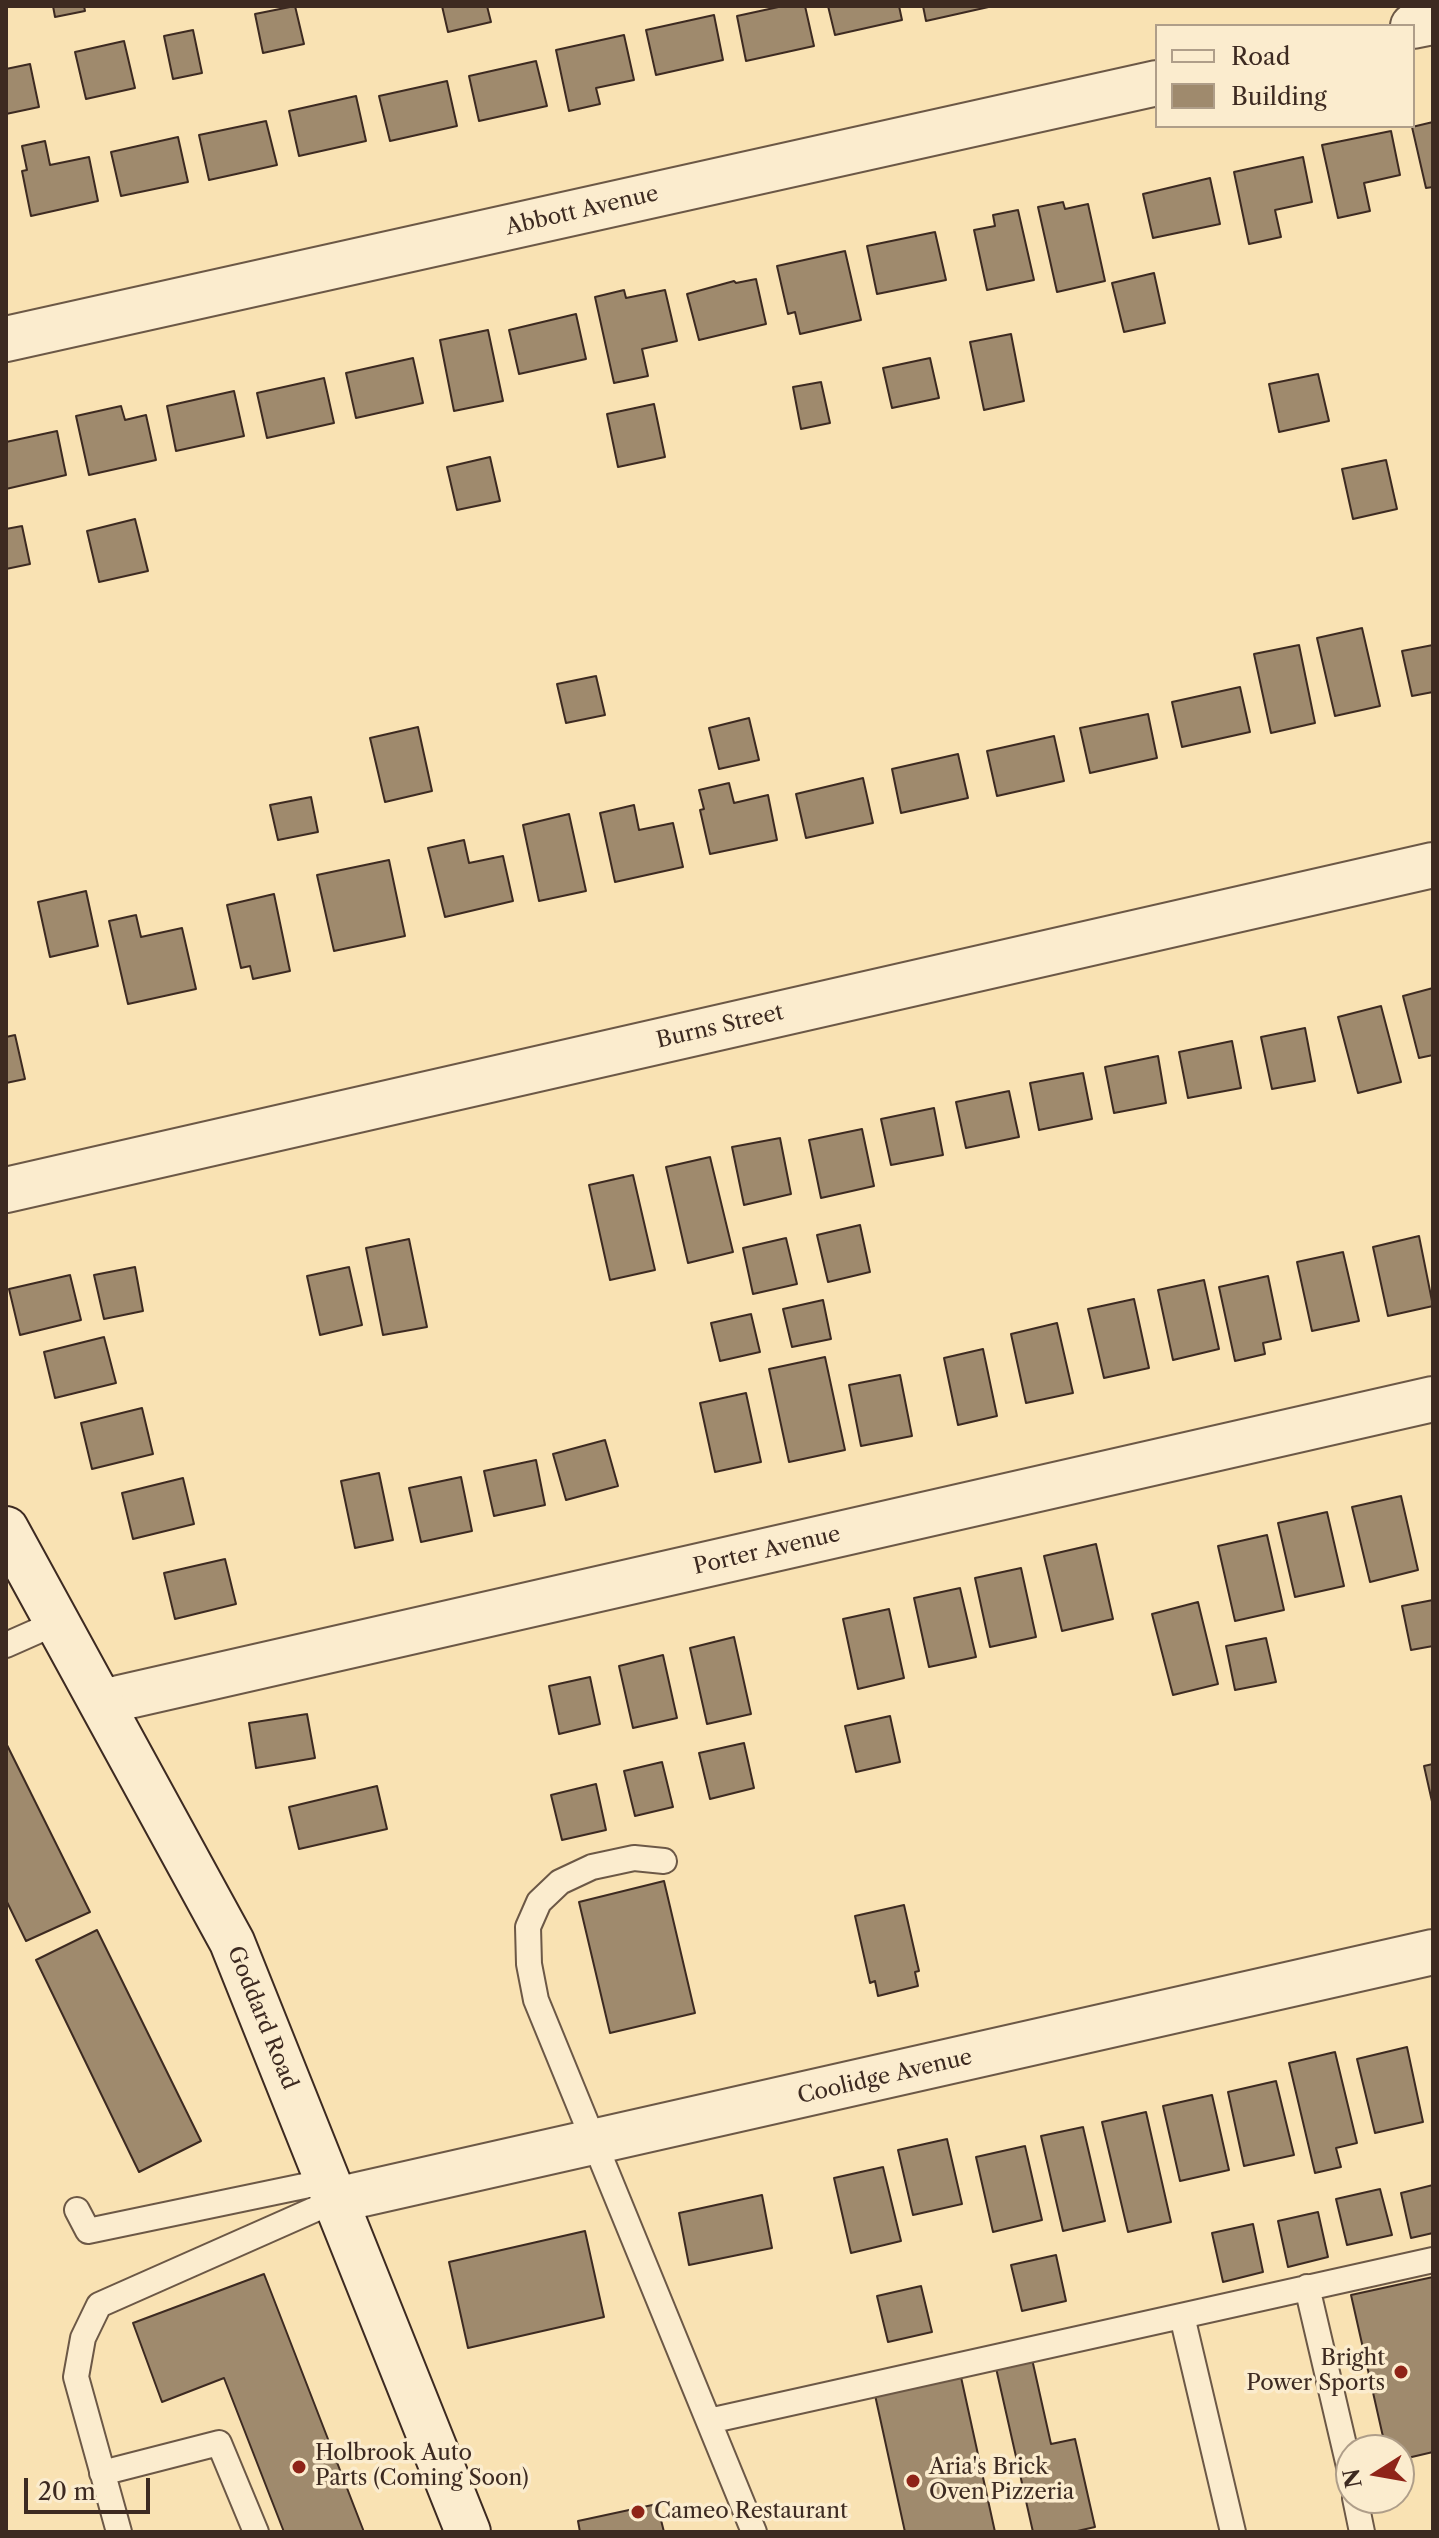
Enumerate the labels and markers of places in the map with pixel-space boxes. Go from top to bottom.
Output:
place label: Bright Power Sports [1246,2346,1385,2398]
marker: Bright Power Sports [1392,2363,1410,2381]
place label: Holbrook Auto Parts (Coming Soon) [315,2441,529,2492]
place label: Aria's Brick Oven Pizzeria [929,2455,1074,2506]
marker: Holbrook Auto Parts (Coming Soon) [290,2458,308,2476]
marker: Aria's Brick Oven Pizzeria [904,2472,922,2490]
place label: Cameo Restaurant [654,2499,848,2525]
marker: Cameo Restaurant [629,2503,647,2521]

